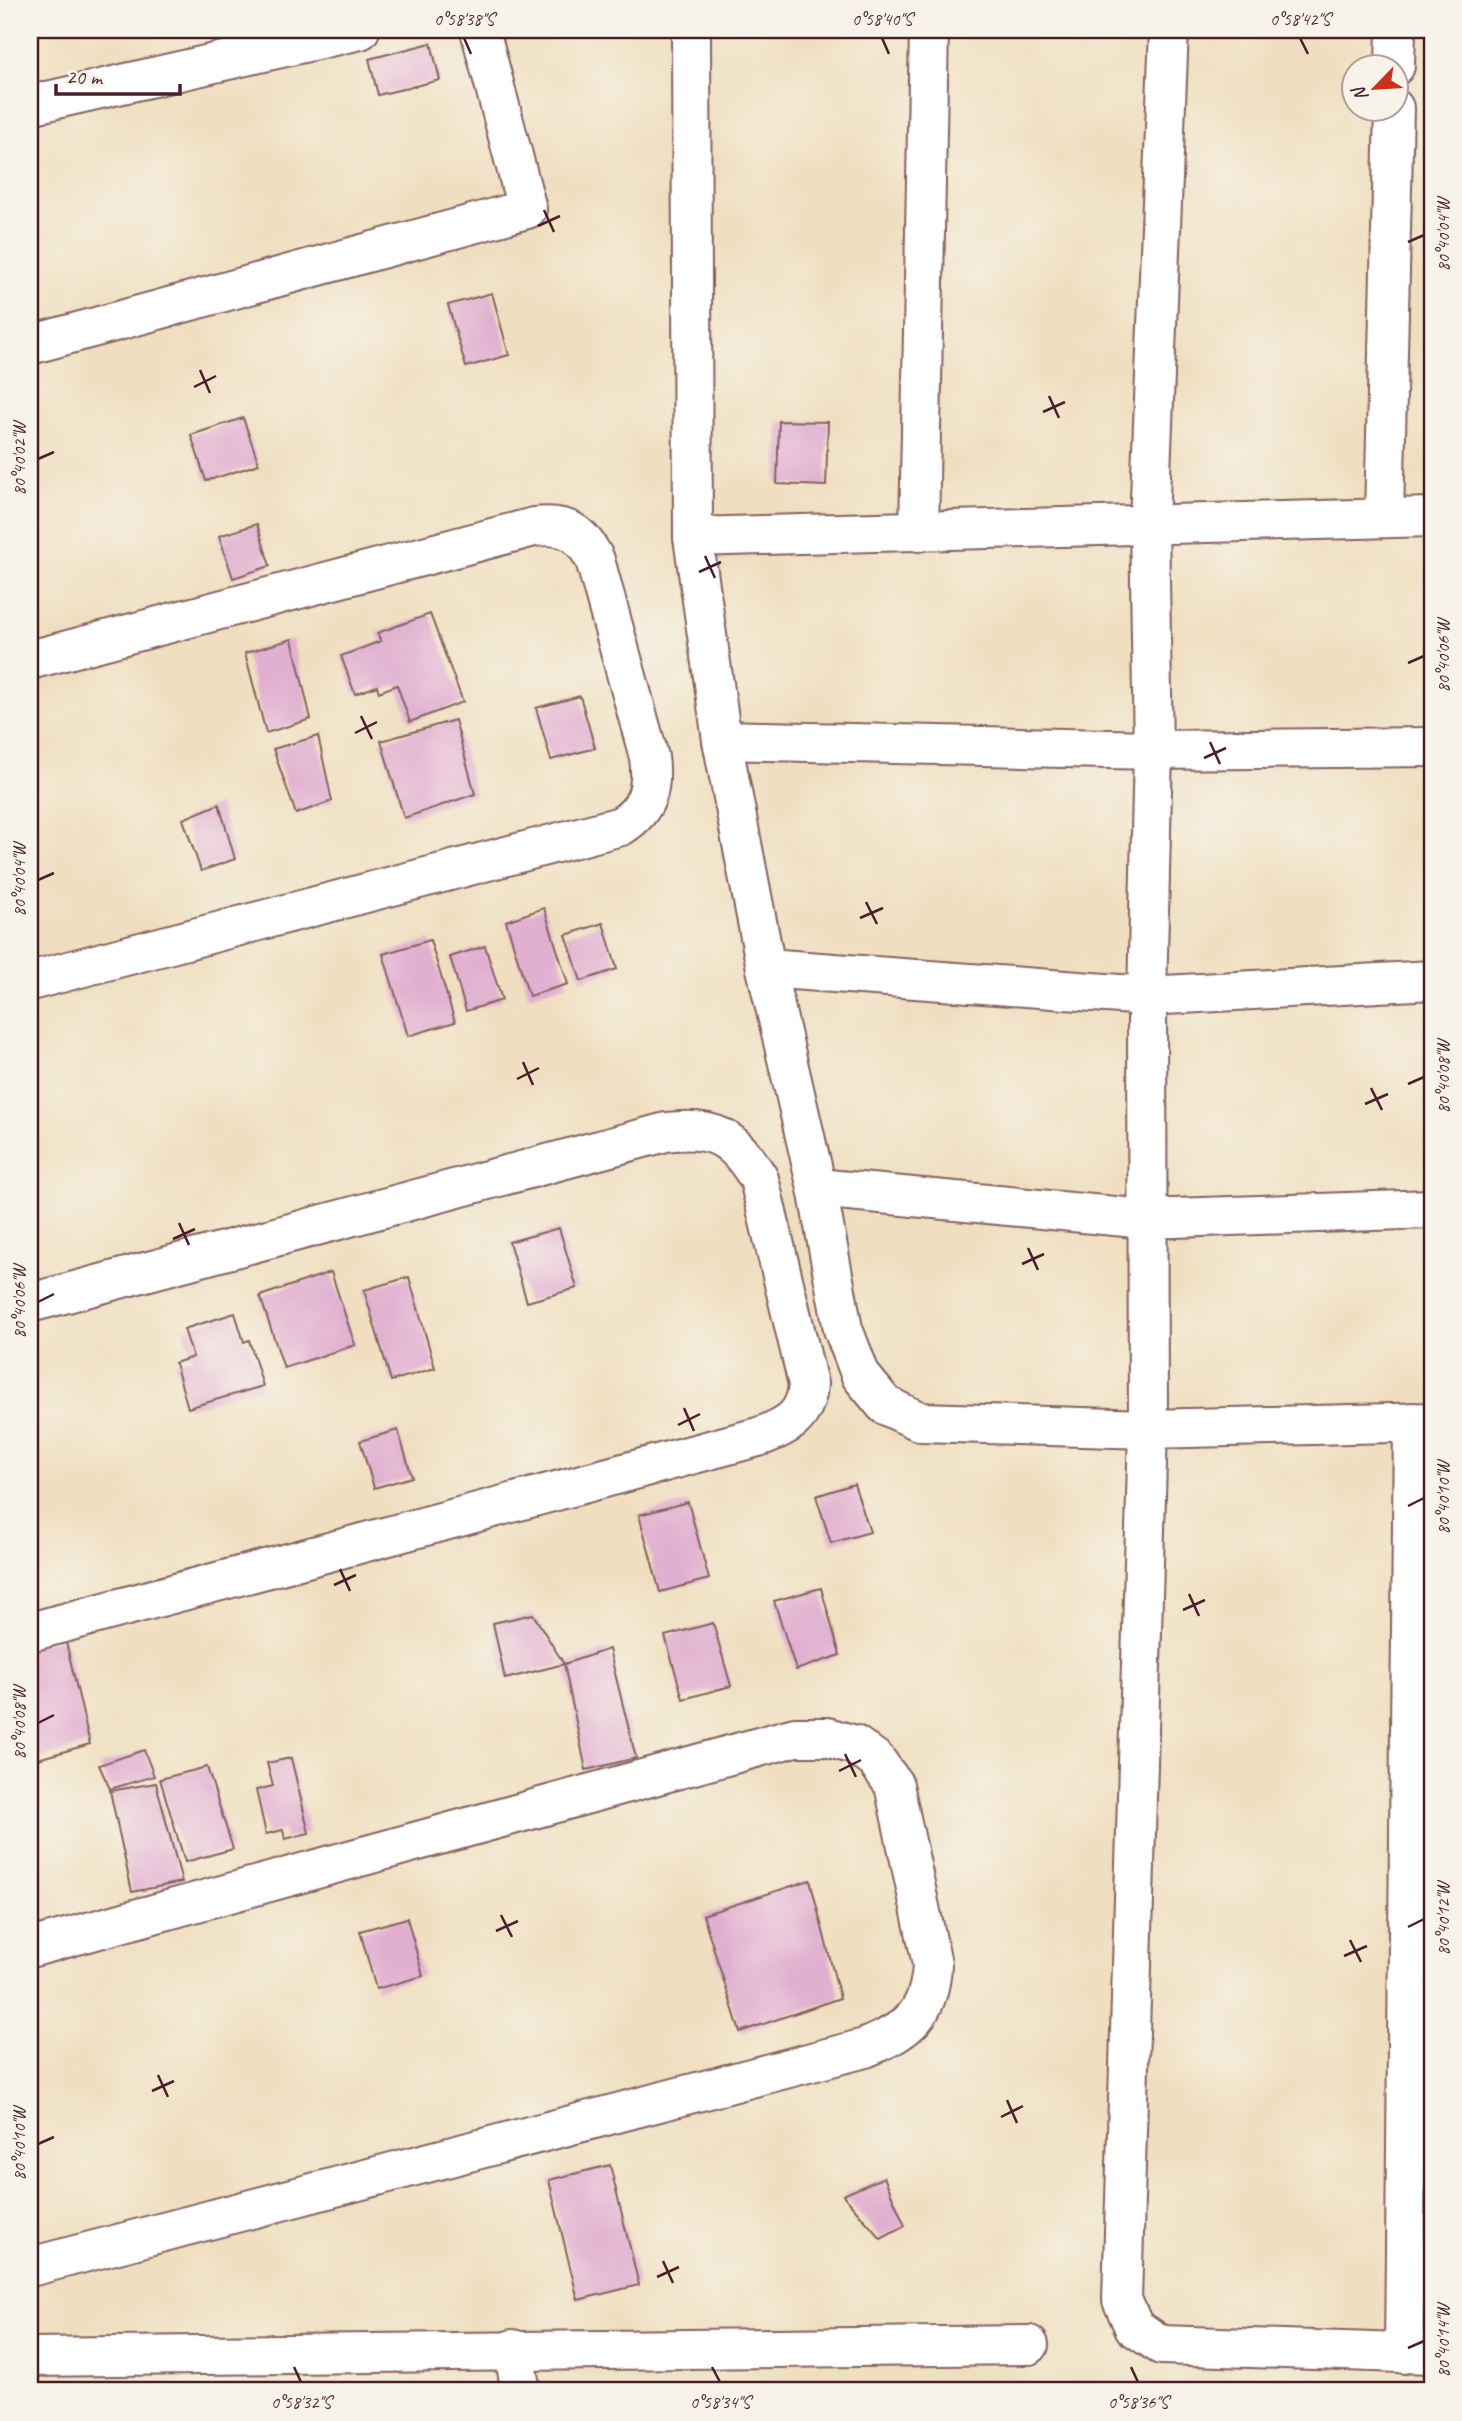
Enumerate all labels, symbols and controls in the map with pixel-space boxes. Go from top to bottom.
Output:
text: 0°58'38"S [434,8,498,30]
text: 0°58'40"S [852,8,916,30]
text: 0°58'42"S [1270,8,1334,30]
scale bar [56,52,180,96]
north arrow [1340,52,1410,122]
text: 20 m [66,64,104,90]
text: N [1346,81,1374,105]
text: 80°40'04"W [1432,195,1454,272]
text: 80°40'02"W [8,419,30,496]
text: 80°40'06"W [1432,616,1454,693]
text: 80°40'04"W [8,840,30,917]
text: 80°40'08"W [1432,1037,1454,1114]
text: 80°40'06"W [8,1262,30,1339]
text: 80°40'10"W [1432,1458,1454,1535]
text: 80°40'08"W [8,1683,30,1760]
text: 80°40'12"W [1432,1879,1454,1956]
text: 80°40'10"W [8,2104,30,2181]
text: 80°40'14"W [1432,2301,1454,2378]
text: 0°58'32"S [271,2391,335,2413]
text: 0°58'34"S [690,2391,754,2413]
text: 0°58'36"S [1108,2391,1172,2413]

